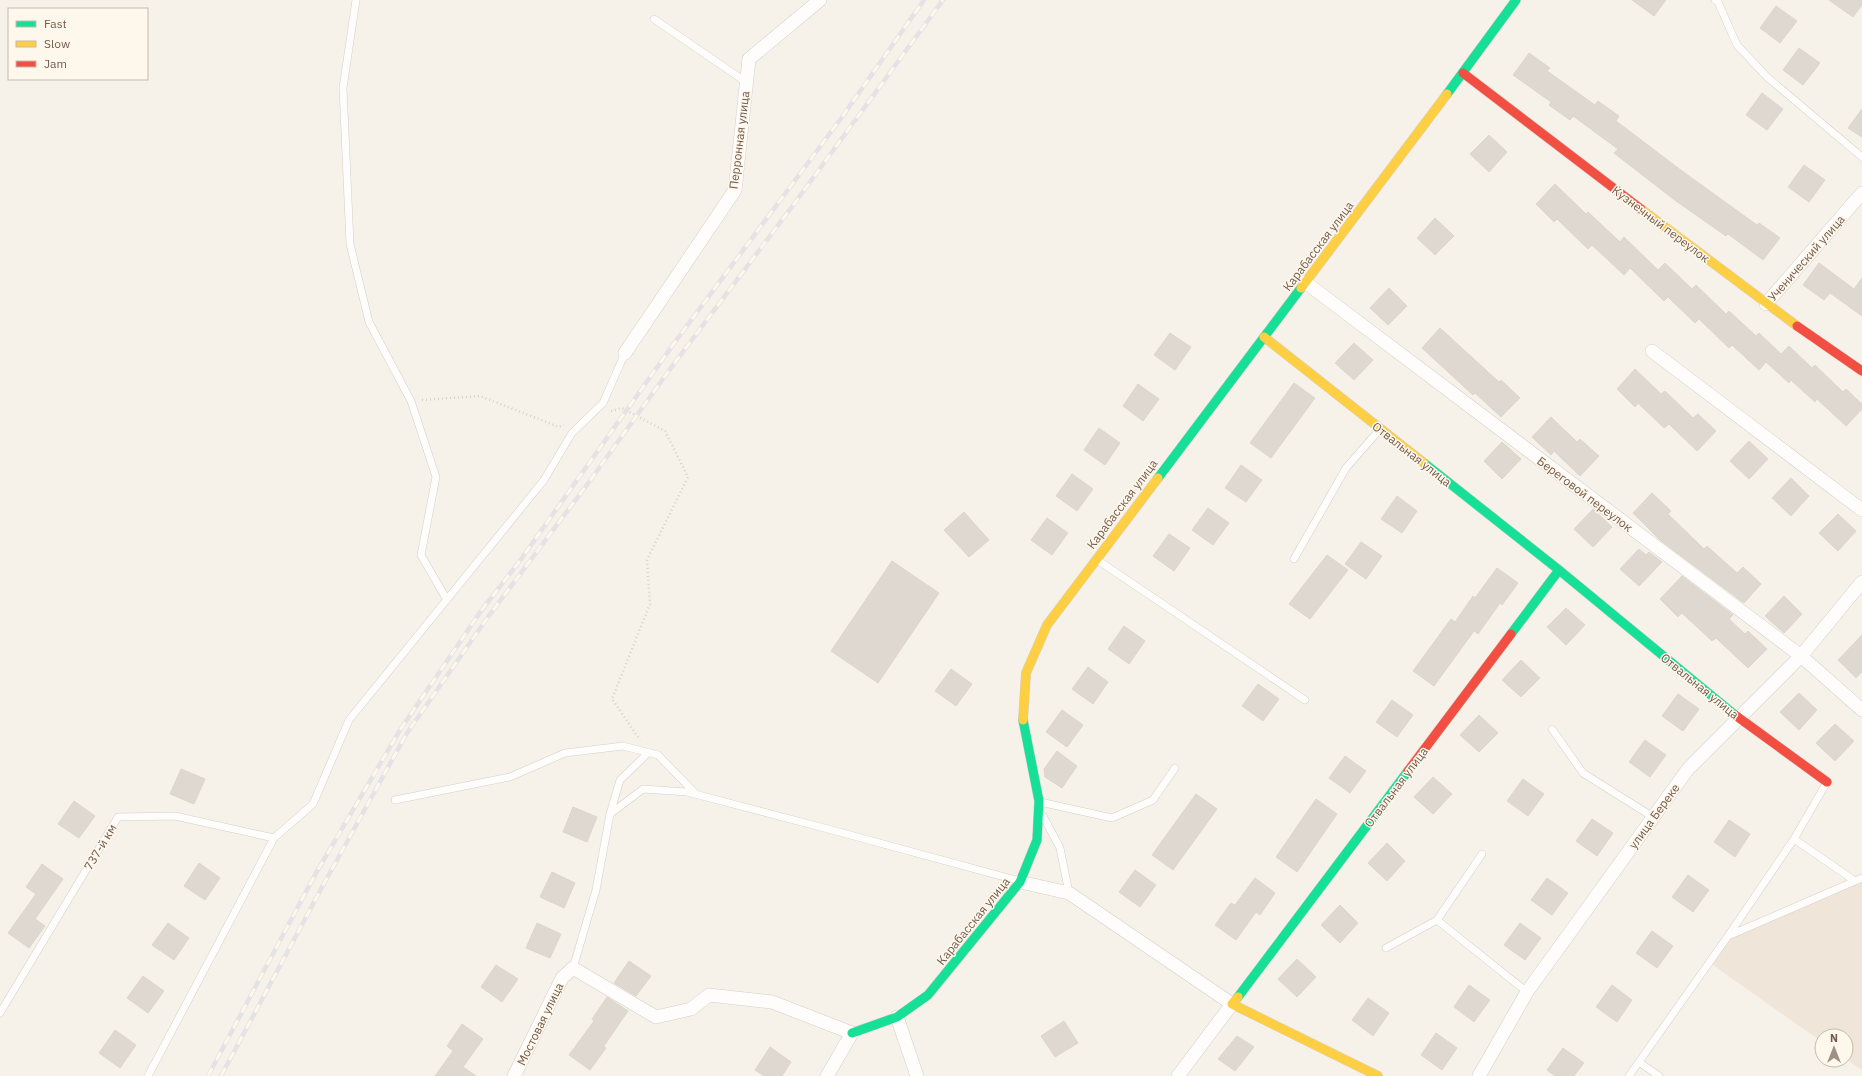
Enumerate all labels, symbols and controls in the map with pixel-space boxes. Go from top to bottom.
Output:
legend [8,8,148,80]
text: Fast [44,16,67,31]
text: Slow [44,36,70,51]
text: Jam [44,56,67,71]
street label: Перронная улица [726,90,753,190]
street label: Кузнечный переулок [1609,182,1713,266]
street label: Карабасская улица [1279,198,1357,294]
street label: Ученический улица [1764,211,1848,304]
street label: Отвальная улица [1369,418,1455,490]
street label: Береговой переулок [1534,453,1636,535]
street label: Карабасская улица [1083,456,1161,552]
street label: Отвальная улица [1658,650,1743,722]
street label: Отвальная улица [1361,744,1431,830]
street label: улица Береке [1625,780,1683,851]
street label: 737-й км [80,821,120,873]
street label: Карабасская улица [933,874,1013,968]
street label: Мостовая улица [513,980,567,1068]
north arrow [1814,1028,1854,1068]
text: N [1830,1031,1838,1045]

